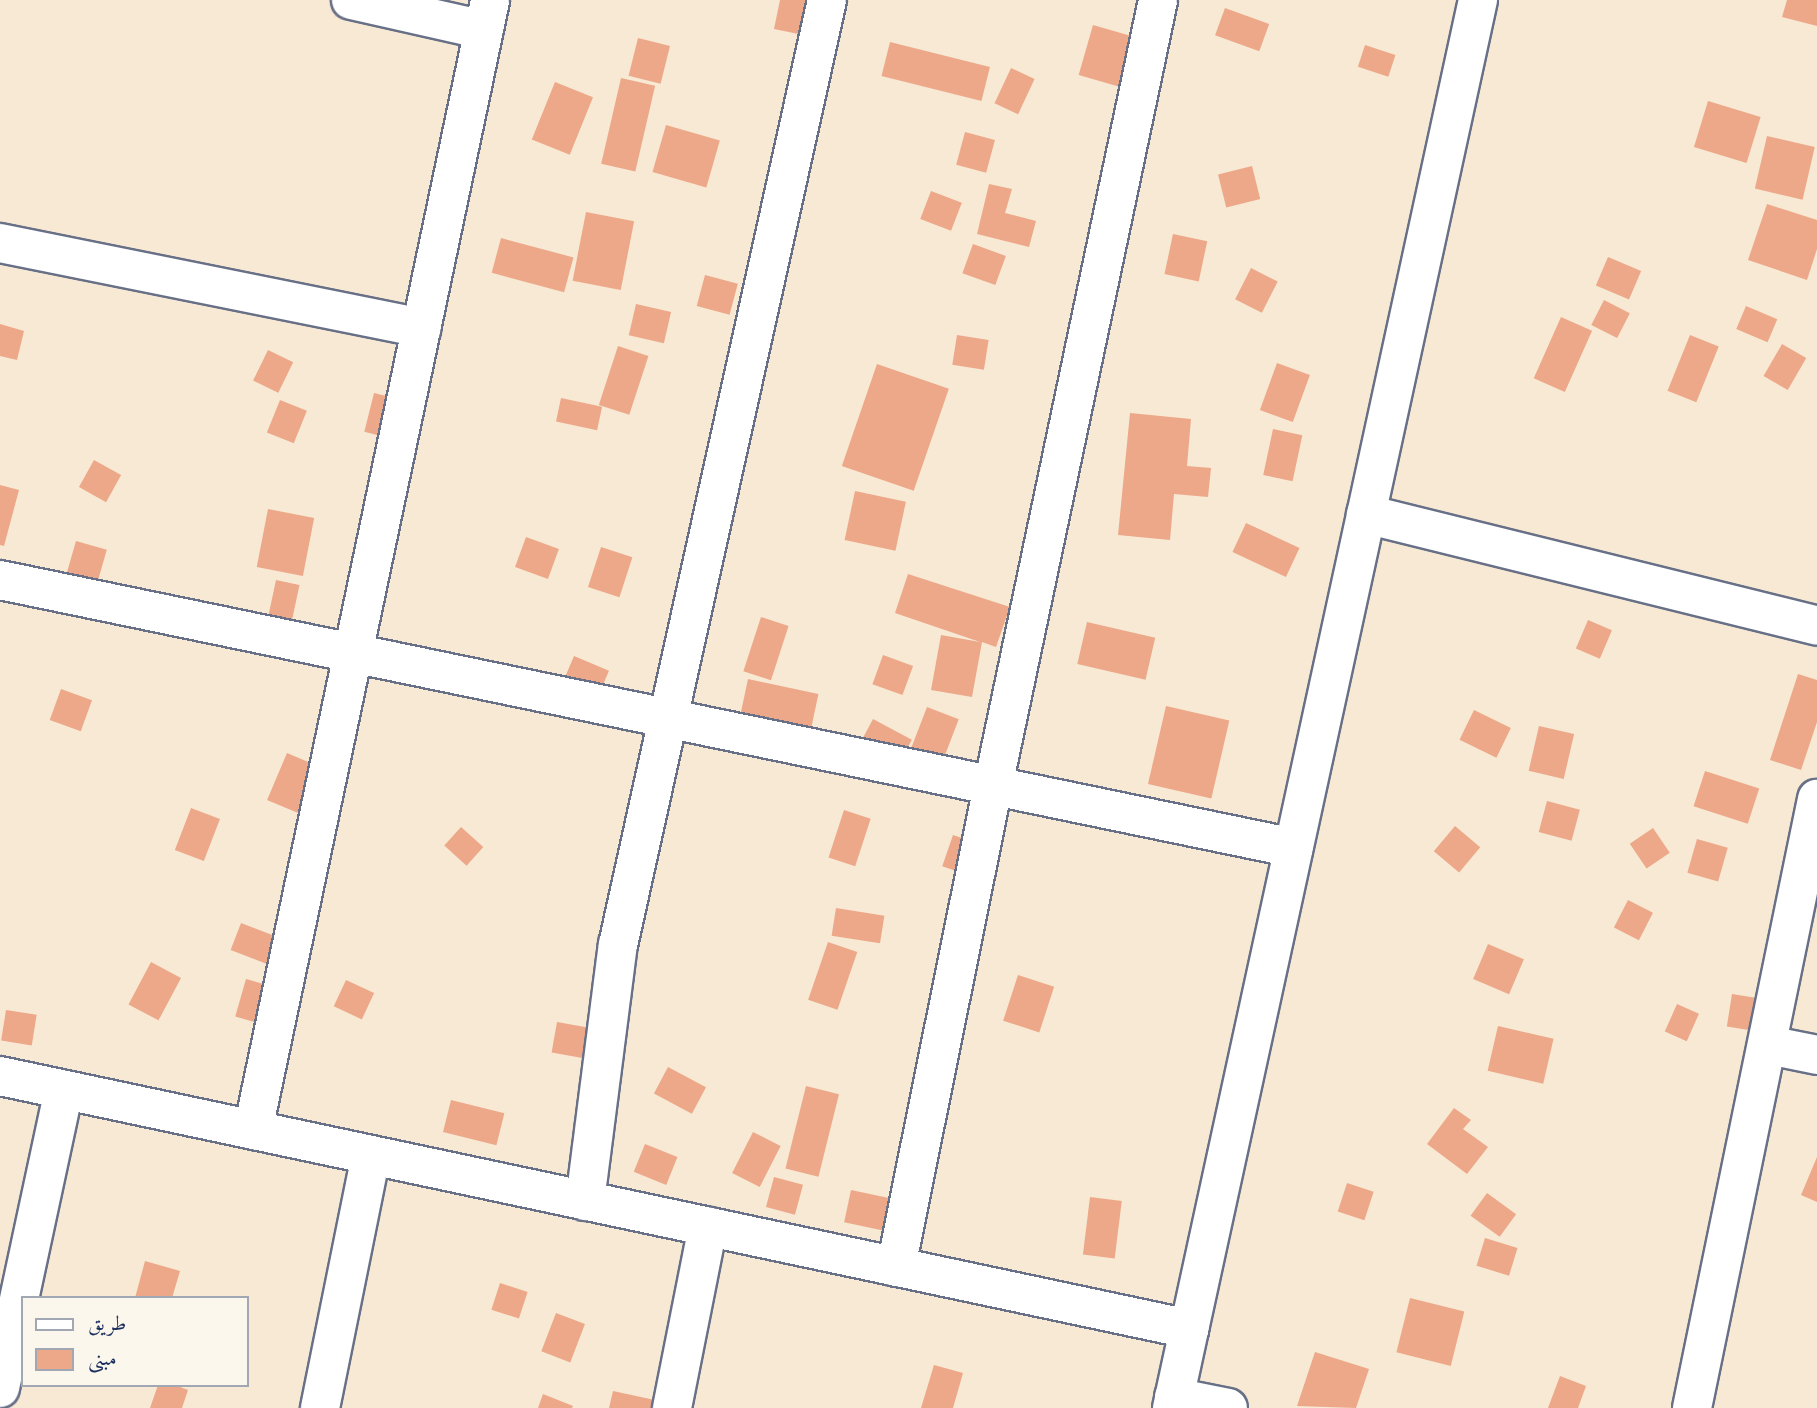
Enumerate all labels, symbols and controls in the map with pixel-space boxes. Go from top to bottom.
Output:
legend [21,1296,248,1387]
text: طريق [88,1310,126,1339]
text: مبنى [88,1345,117,1374]

